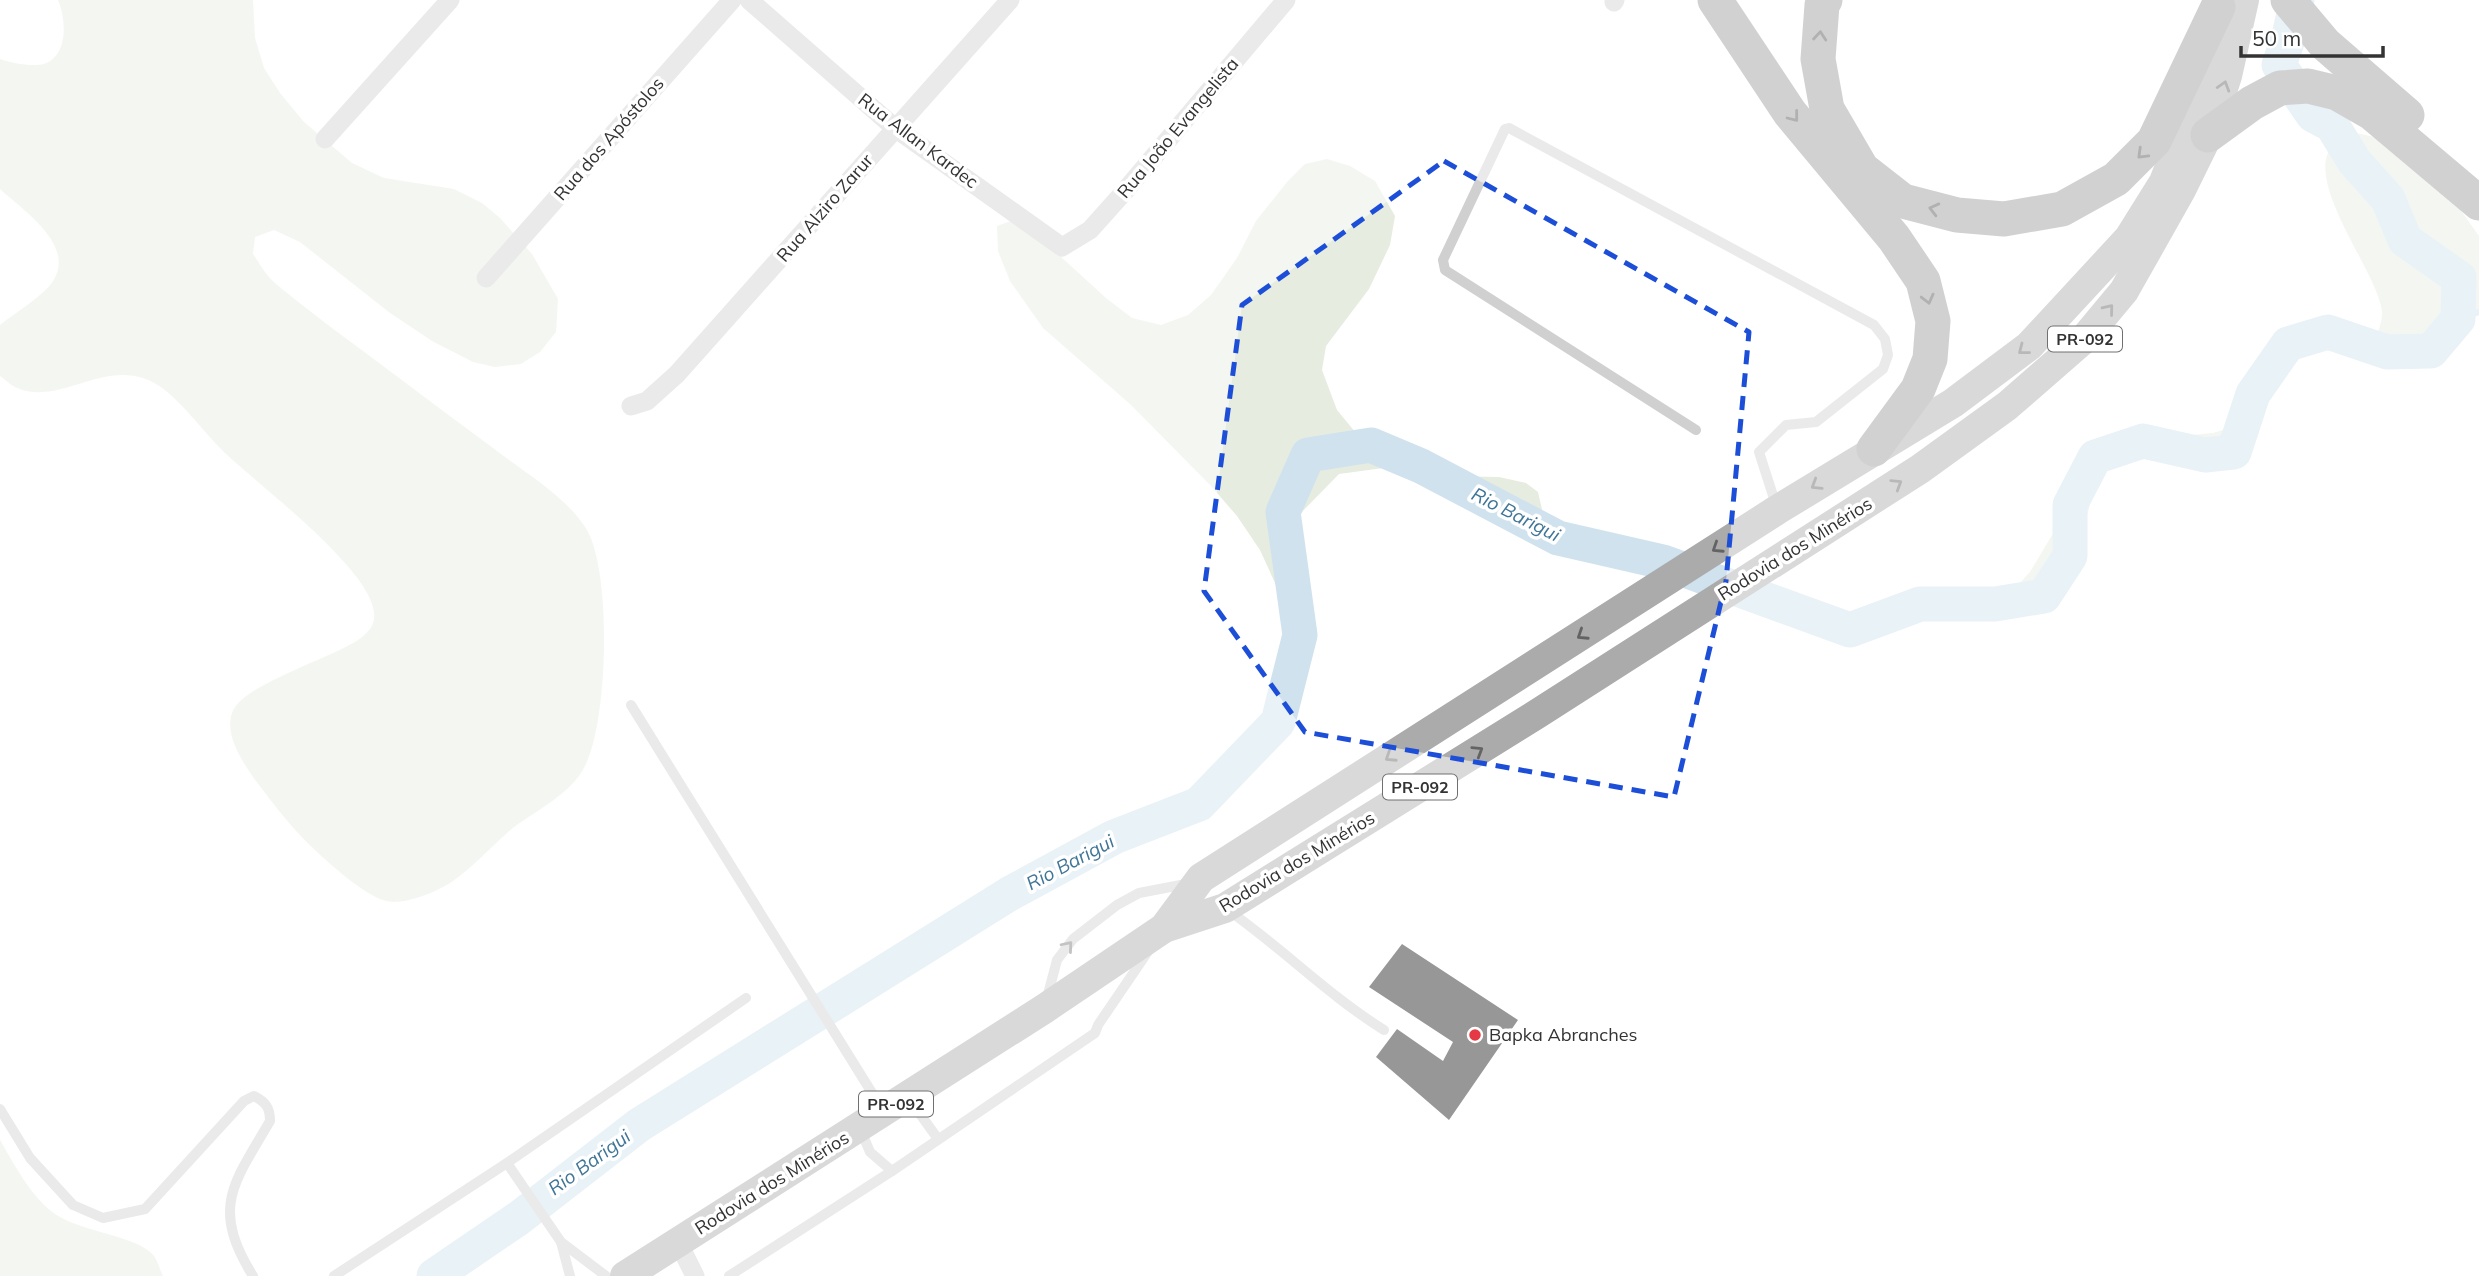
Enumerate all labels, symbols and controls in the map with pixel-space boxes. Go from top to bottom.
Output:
scale bar [2241,14,2383,58]
text: 50 m [2252,25,2301,51]
one-way arrow [1812,31,1827,42]
street label: Rua João Evangelista [1112,53,1243,203]
street label: Rua dos Apóstolos [549,72,669,205]
one-way arrow [2216,80,2231,92]
street label: Rua Allan Kardec [854,88,983,193]
one-way arrow [1786,110,1799,122]
one-way arrow [2137,145,2150,158]
street label: Rua Alziro Zarur [771,149,878,266]
one-way arrow [1928,203,1940,217]
one-way arrow [1920,293,1934,305]
one-way arrow [2101,304,2114,316]
road number: PR-092 [2048,326,2122,352]
one-way arrow [2018,342,2030,355]
one-way arrow [1811,477,1824,490]
one-way arrow [1889,479,1902,492]
water label: Rio Barigui [1468,481,1565,547]
street label: Rodovia dos Minérios [1713,492,1876,605]
one-way arrow [1712,539,1725,552]
one-way arrow [1577,626,1590,639]
one-way arrow [1471,746,1484,759]
one-way arrow [1385,749,1398,762]
road number: PR-092 [1383,774,1457,800]
street label: Rodovia dos Minérios [1215,806,1379,917]
water label: Rio Barigui [1022,829,1119,895]
one-way arrow [1060,942,1072,955]
place label: Bapka Abranches [1489,1023,1638,1046]
marker: Bapka Abranches [1467,1027,1483,1043]
road number: PR-092 [859,1092,933,1116]
water label: Rio Barigui [543,1124,635,1200]
street label: Rodovia dos Minérios [690,1126,853,1239]

